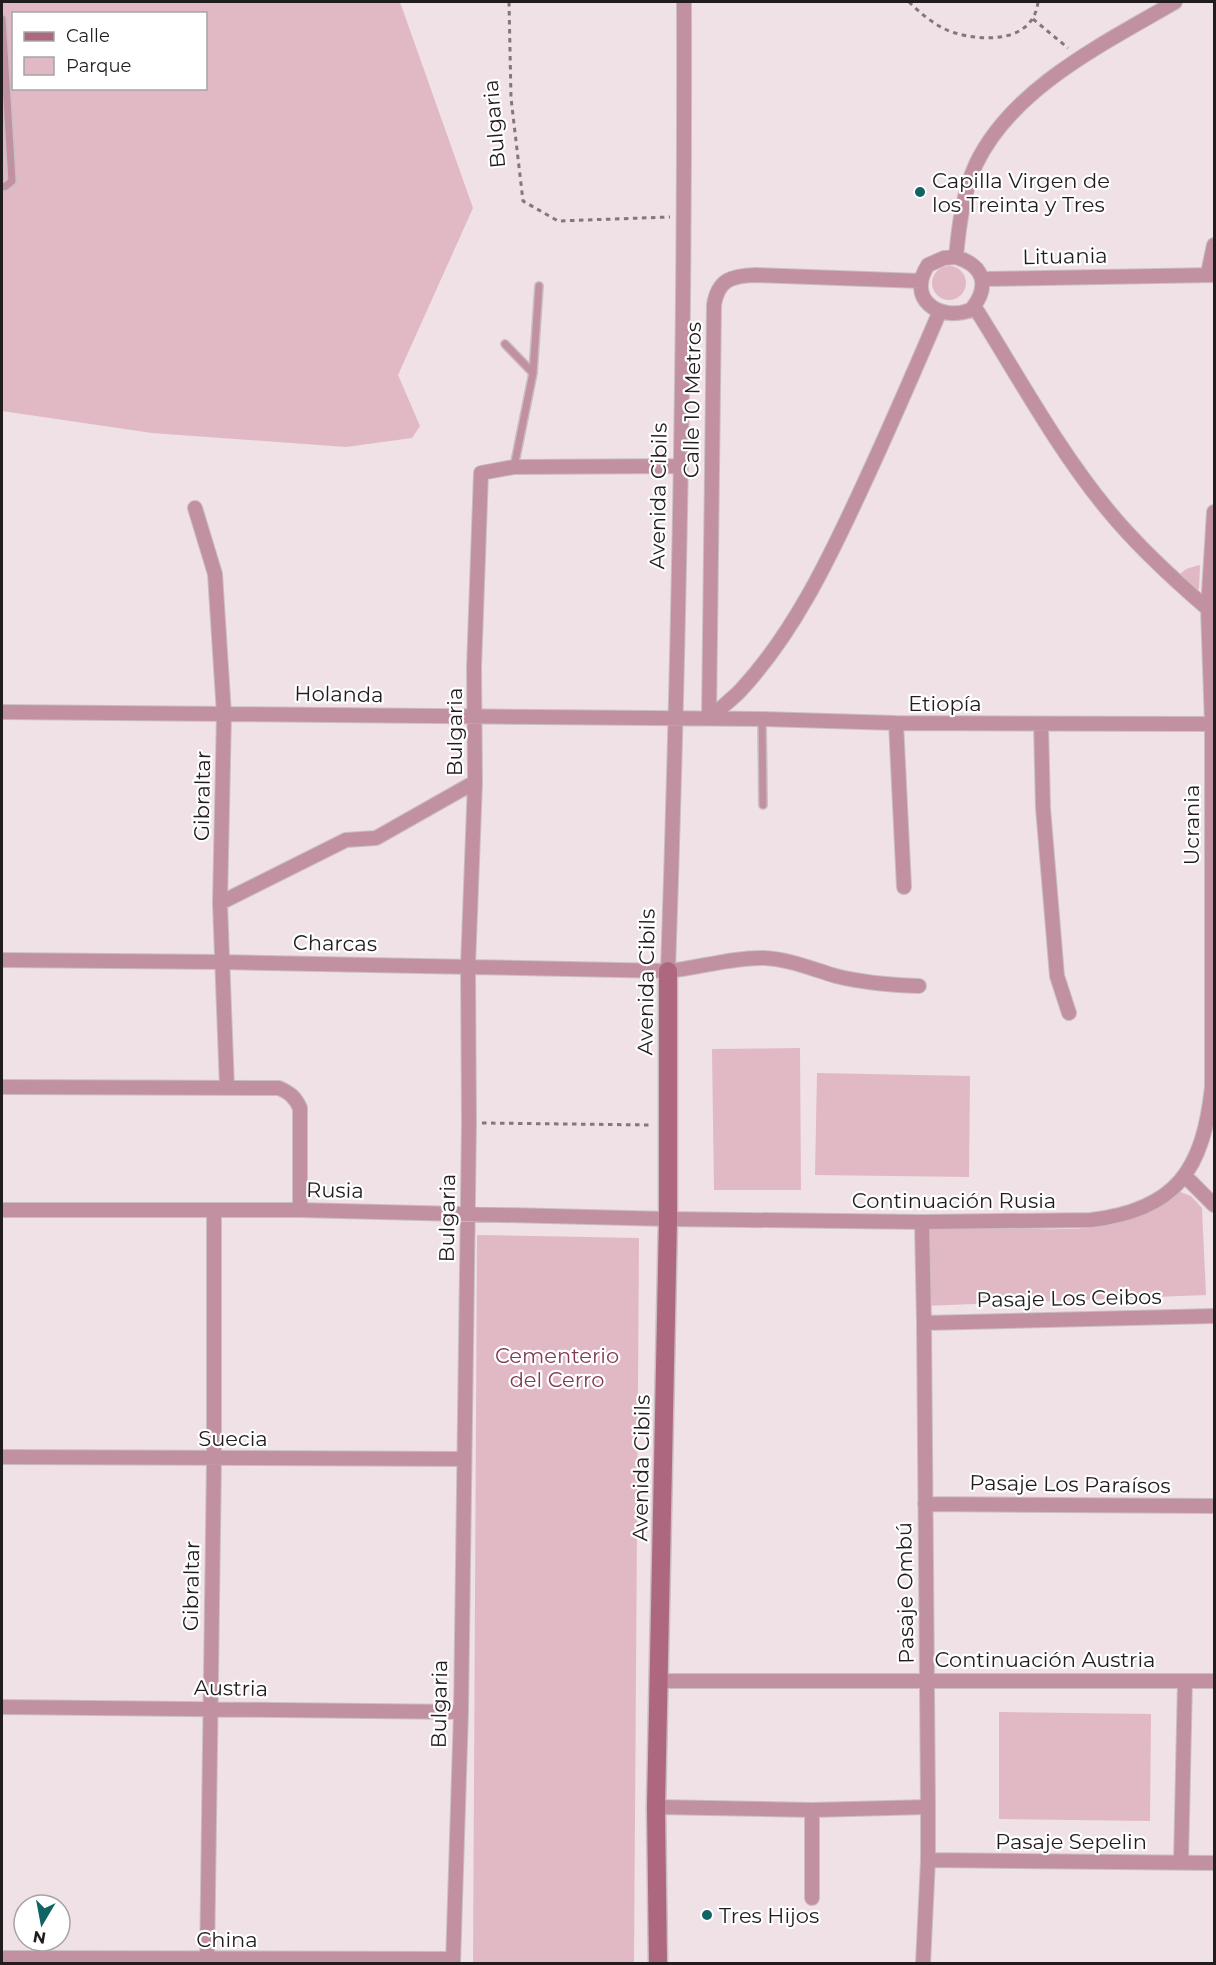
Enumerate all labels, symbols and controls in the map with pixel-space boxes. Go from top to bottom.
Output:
legend [12,12,207,90]
text: Calle [66,25,110,47]
text: Parque [66,55,132,77]
street label: Bulgaria [478,79,510,169]
place label: Capilla Virgen de los Treinta y Tres [932,168,1110,217]
marker: Capilla Virgen de los Treinta y Tres [913,185,927,199]
street label: Lituania [1022,243,1108,269]
street label: Calle 10 Metros [678,322,706,478]
street label: Avenida Cibils [644,423,672,569]
street label: Holanda [294,681,384,707]
street label: Bulgaria [442,688,467,776]
street label: Etiopía [908,691,982,716]
street label: Gibraltar [189,751,215,841]
street label: Ucrania [1179,785,1204,865]
street label: Avenida Cibils [632,909,660,1055]
street label: Charcas [293,930,377,956]
street label: Bulgaria [434,1173,460,1263]
street label: Rusia [306,1177,364,1203]
street label: Continuación Rusia [852,1188,1056,1213]
street label: Pasaje Los Ceibos [976,1284,1162,1312]
park label: Cementerio del Cerro [495,1343,619,1392]
street label: Avenida Cibils [627,1395,655,1541]
street label: Suecia [198,1426,268,1451]
street label: Pasaje Los Paraísos [969,1470,1171,1498]
street label: Pasaje Ombú [891,1522,919,1664]
street label: Gibraltar [178,1541,204,1631]
street label: Continuación Austria [935,1647,1155,1672]
street label: Bulgaria [426,1659,452,1749]
street label: Austria [194,1675,268,1701]
street label: Pasaje Sepelin [995,1829,1147,1854]
north arrow [12,1893,72,1953]
place label: Tres Hijos [719,1903,819,1928]
marker: Tres Hijos [700,1908,714,1922]
text: N [31,1927,48,1948]
street label: China [196,1927,258,1952]

